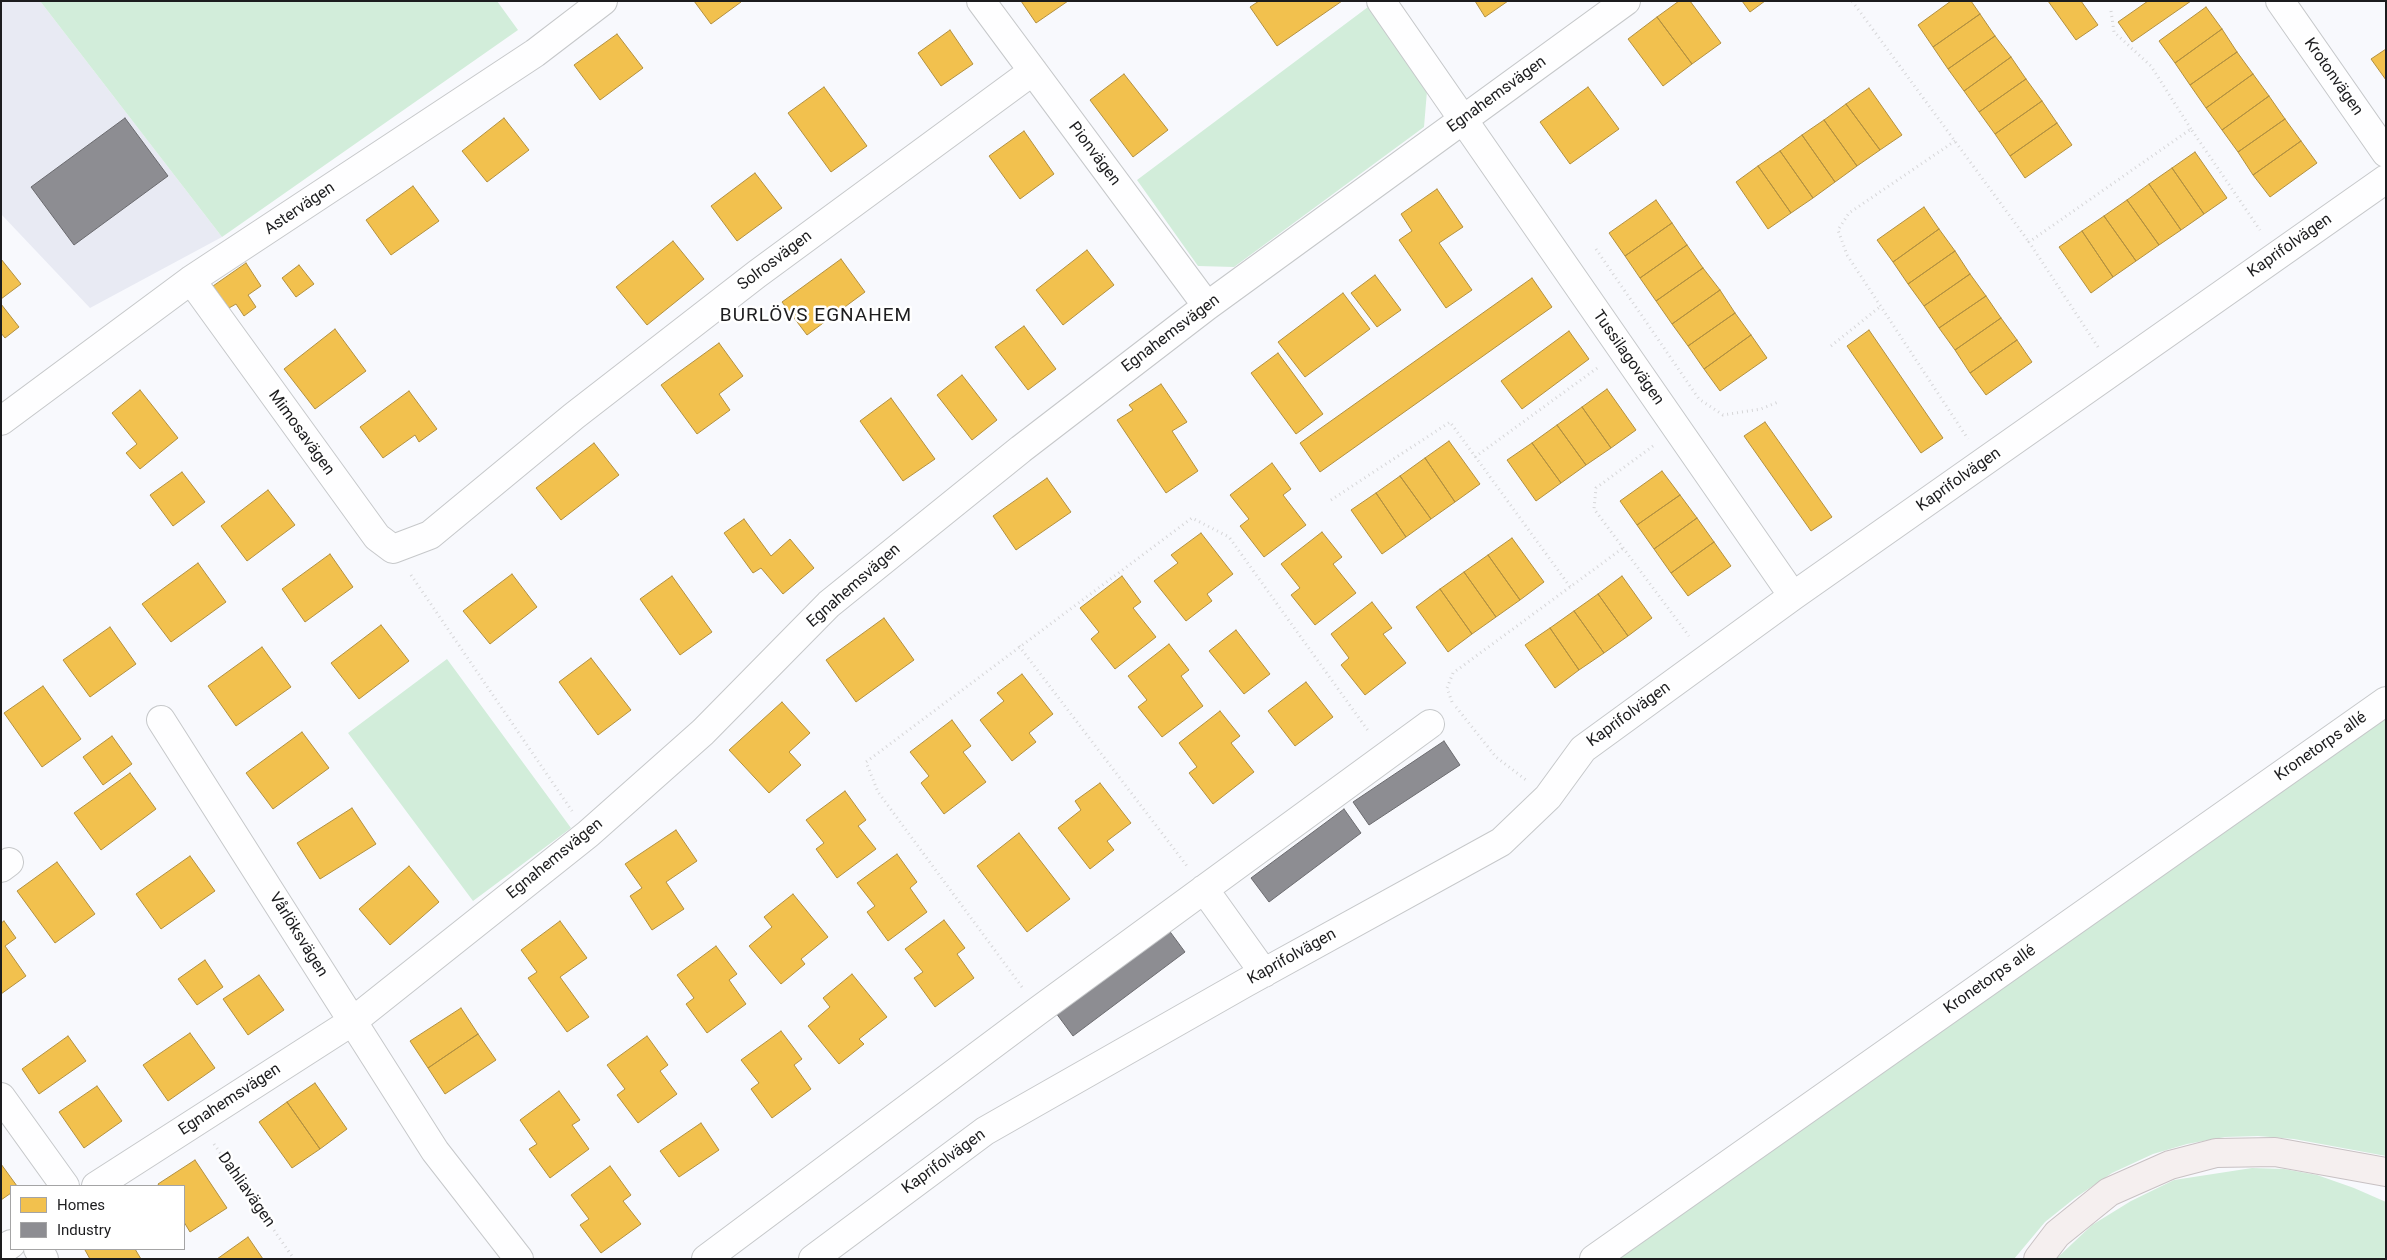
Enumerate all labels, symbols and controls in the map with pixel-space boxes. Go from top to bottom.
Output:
street label: Krotonvägen [2299,35,2367,119]
street label: Egnahemsvägen [1444,53,1550,137]
street label: Pionvägen [1064,118,1124,190]
street label: Astervägen [261,179,339,239]
street label: Kaprifolvägen [2244,210,2336,282]
street label: Solrosvägen [734,227,816,295]
street label: Egnahemsvägen [1118,291,1224,377]
district label: BURLÖVS EGNAHEM [718,305,914,327]
street label: Tussilagovägen [1588,307,1668,409]
street label: Mimosavägen [264,387,338,479]
street label: Kaprifolvägen [1913,444,2005,516]
street label: Egnahemsvägen [803,540,905,632]
street label: Kaprifolvägen [1584,678,1674,752]
street label: Kronetorps allé [2271,708,2371,786]
street label: Egnahemsvägen [503,815,607,903]
street label: Vårlöksvägen [264,889,332,981]
street label: Kaprifolvägen [1244,925,1340,989]
street label: Kronetorps allé [1940,941,2040,1019]
street label: Egnahemsvägen [175,1060,285,1140]
street label: Kaprifolvägen [899,1125,989,1199]
street label: Dahliavägen [213,1149,279,1231]
legend [10,1185,185,1250]
text: Homes [57,1196,105,1214]
text: Industry [57,1221,111,1239]

